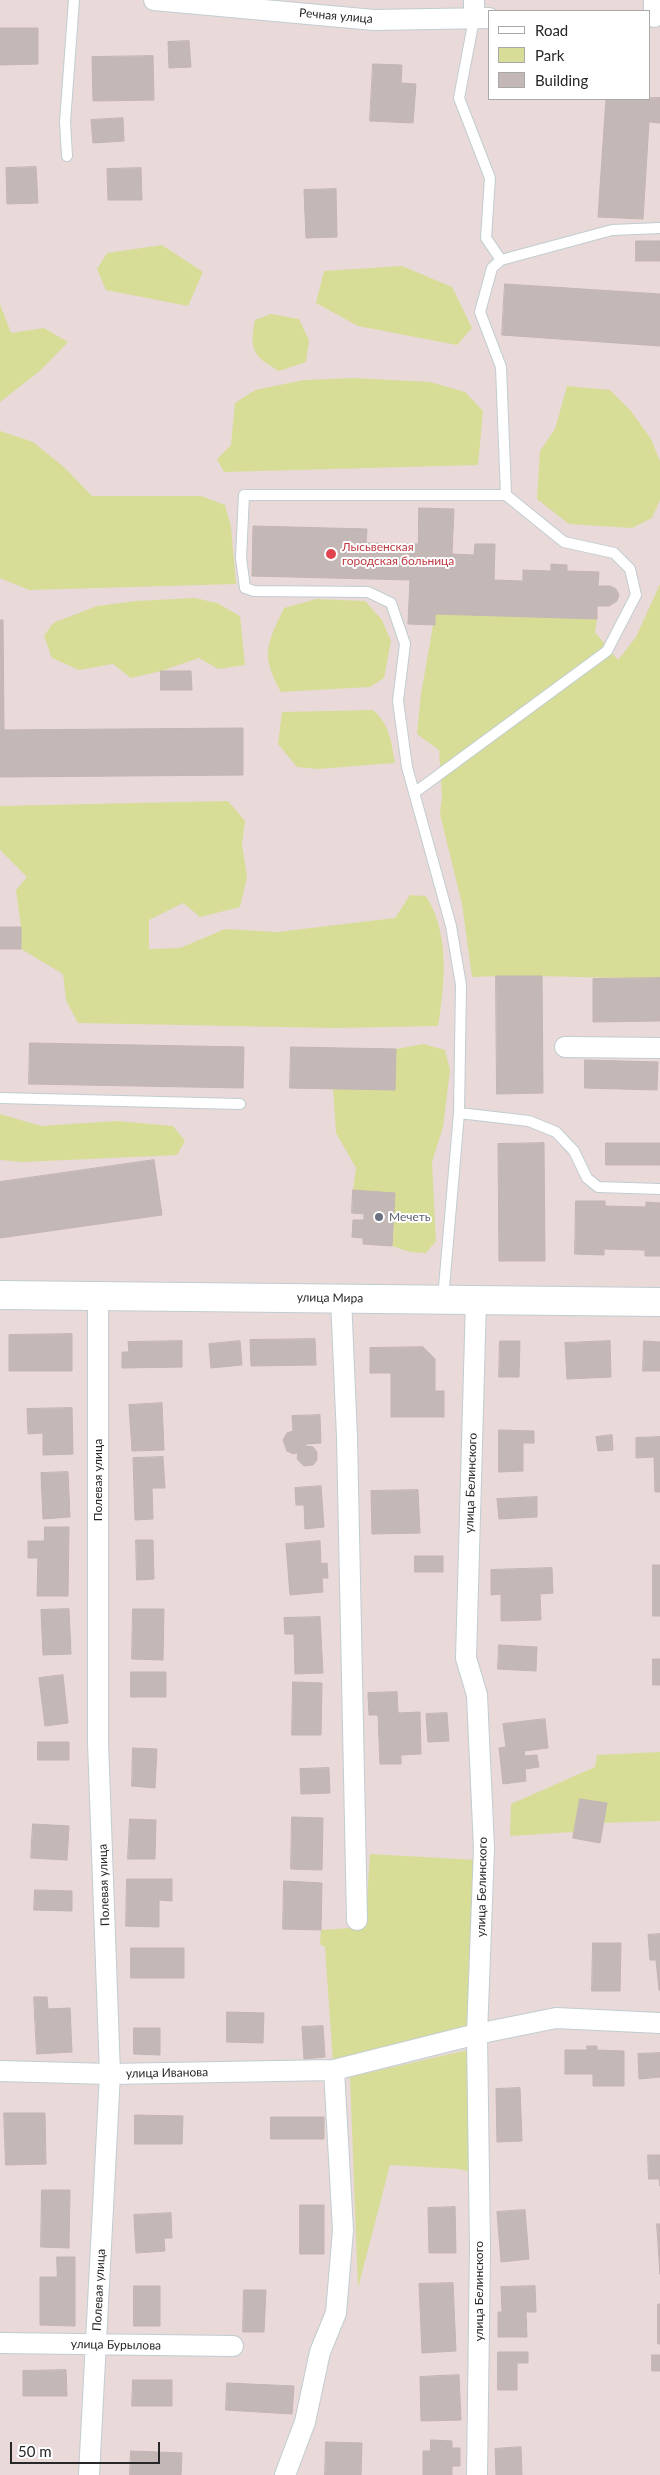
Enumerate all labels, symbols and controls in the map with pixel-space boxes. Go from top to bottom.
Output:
street label: Речная улица [299,6,373,26]
legend [488,10,650,100]
text: Road [535,21,568,39]
text: Park [535,46,564,64]
text: Building [535,71,588,89]
place label: Лысьвенская городская больница [342,540,454,568]
marker: Лысьвенская городская больница [324,547,338,561]
place label: Мечеть [389,1210,431,1224]
marker: Мечеть [373,1211,385,1223]
street label: улица Мира [297,1290,363,1306]
street label: улица Белинского [462,1433,480,1533]
street label: Полевая улица [91,1439,105,1521]
street label: улица Белинского [474,1837,490,1937]
street label: Полевая улица [95,1844,113,1926]
street label: улица Иванова [126,2065,208,2081]
street label: улица Белинского [472,2241,486,2341]
street label: Полевая улица [90,2249,108,2331]
street label: улица Бурылова [71,2337,161,2353]
scale bar [12,2432,162,2464]
text: 50 m [18,2442,52,2460]

